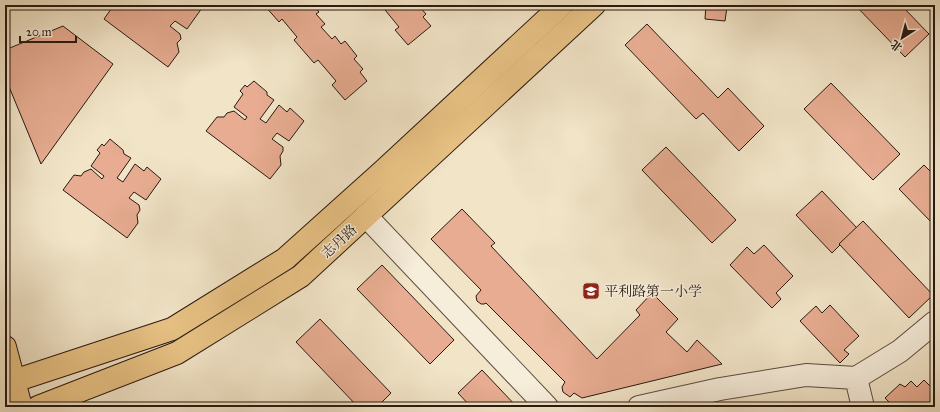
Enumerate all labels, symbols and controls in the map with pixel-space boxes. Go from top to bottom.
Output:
scale bar [20,18,76,44]
north arrow [882,18,922,58]
text: 20 m [26,25,52,39]
text: 北 [888,37,905,54]
street label: 志丹路 [318,221,360,262]
school or university icon: 平利路第一小学 [581,281,601,301]
place label: 平利路第一小学 [604,283,702,300]

